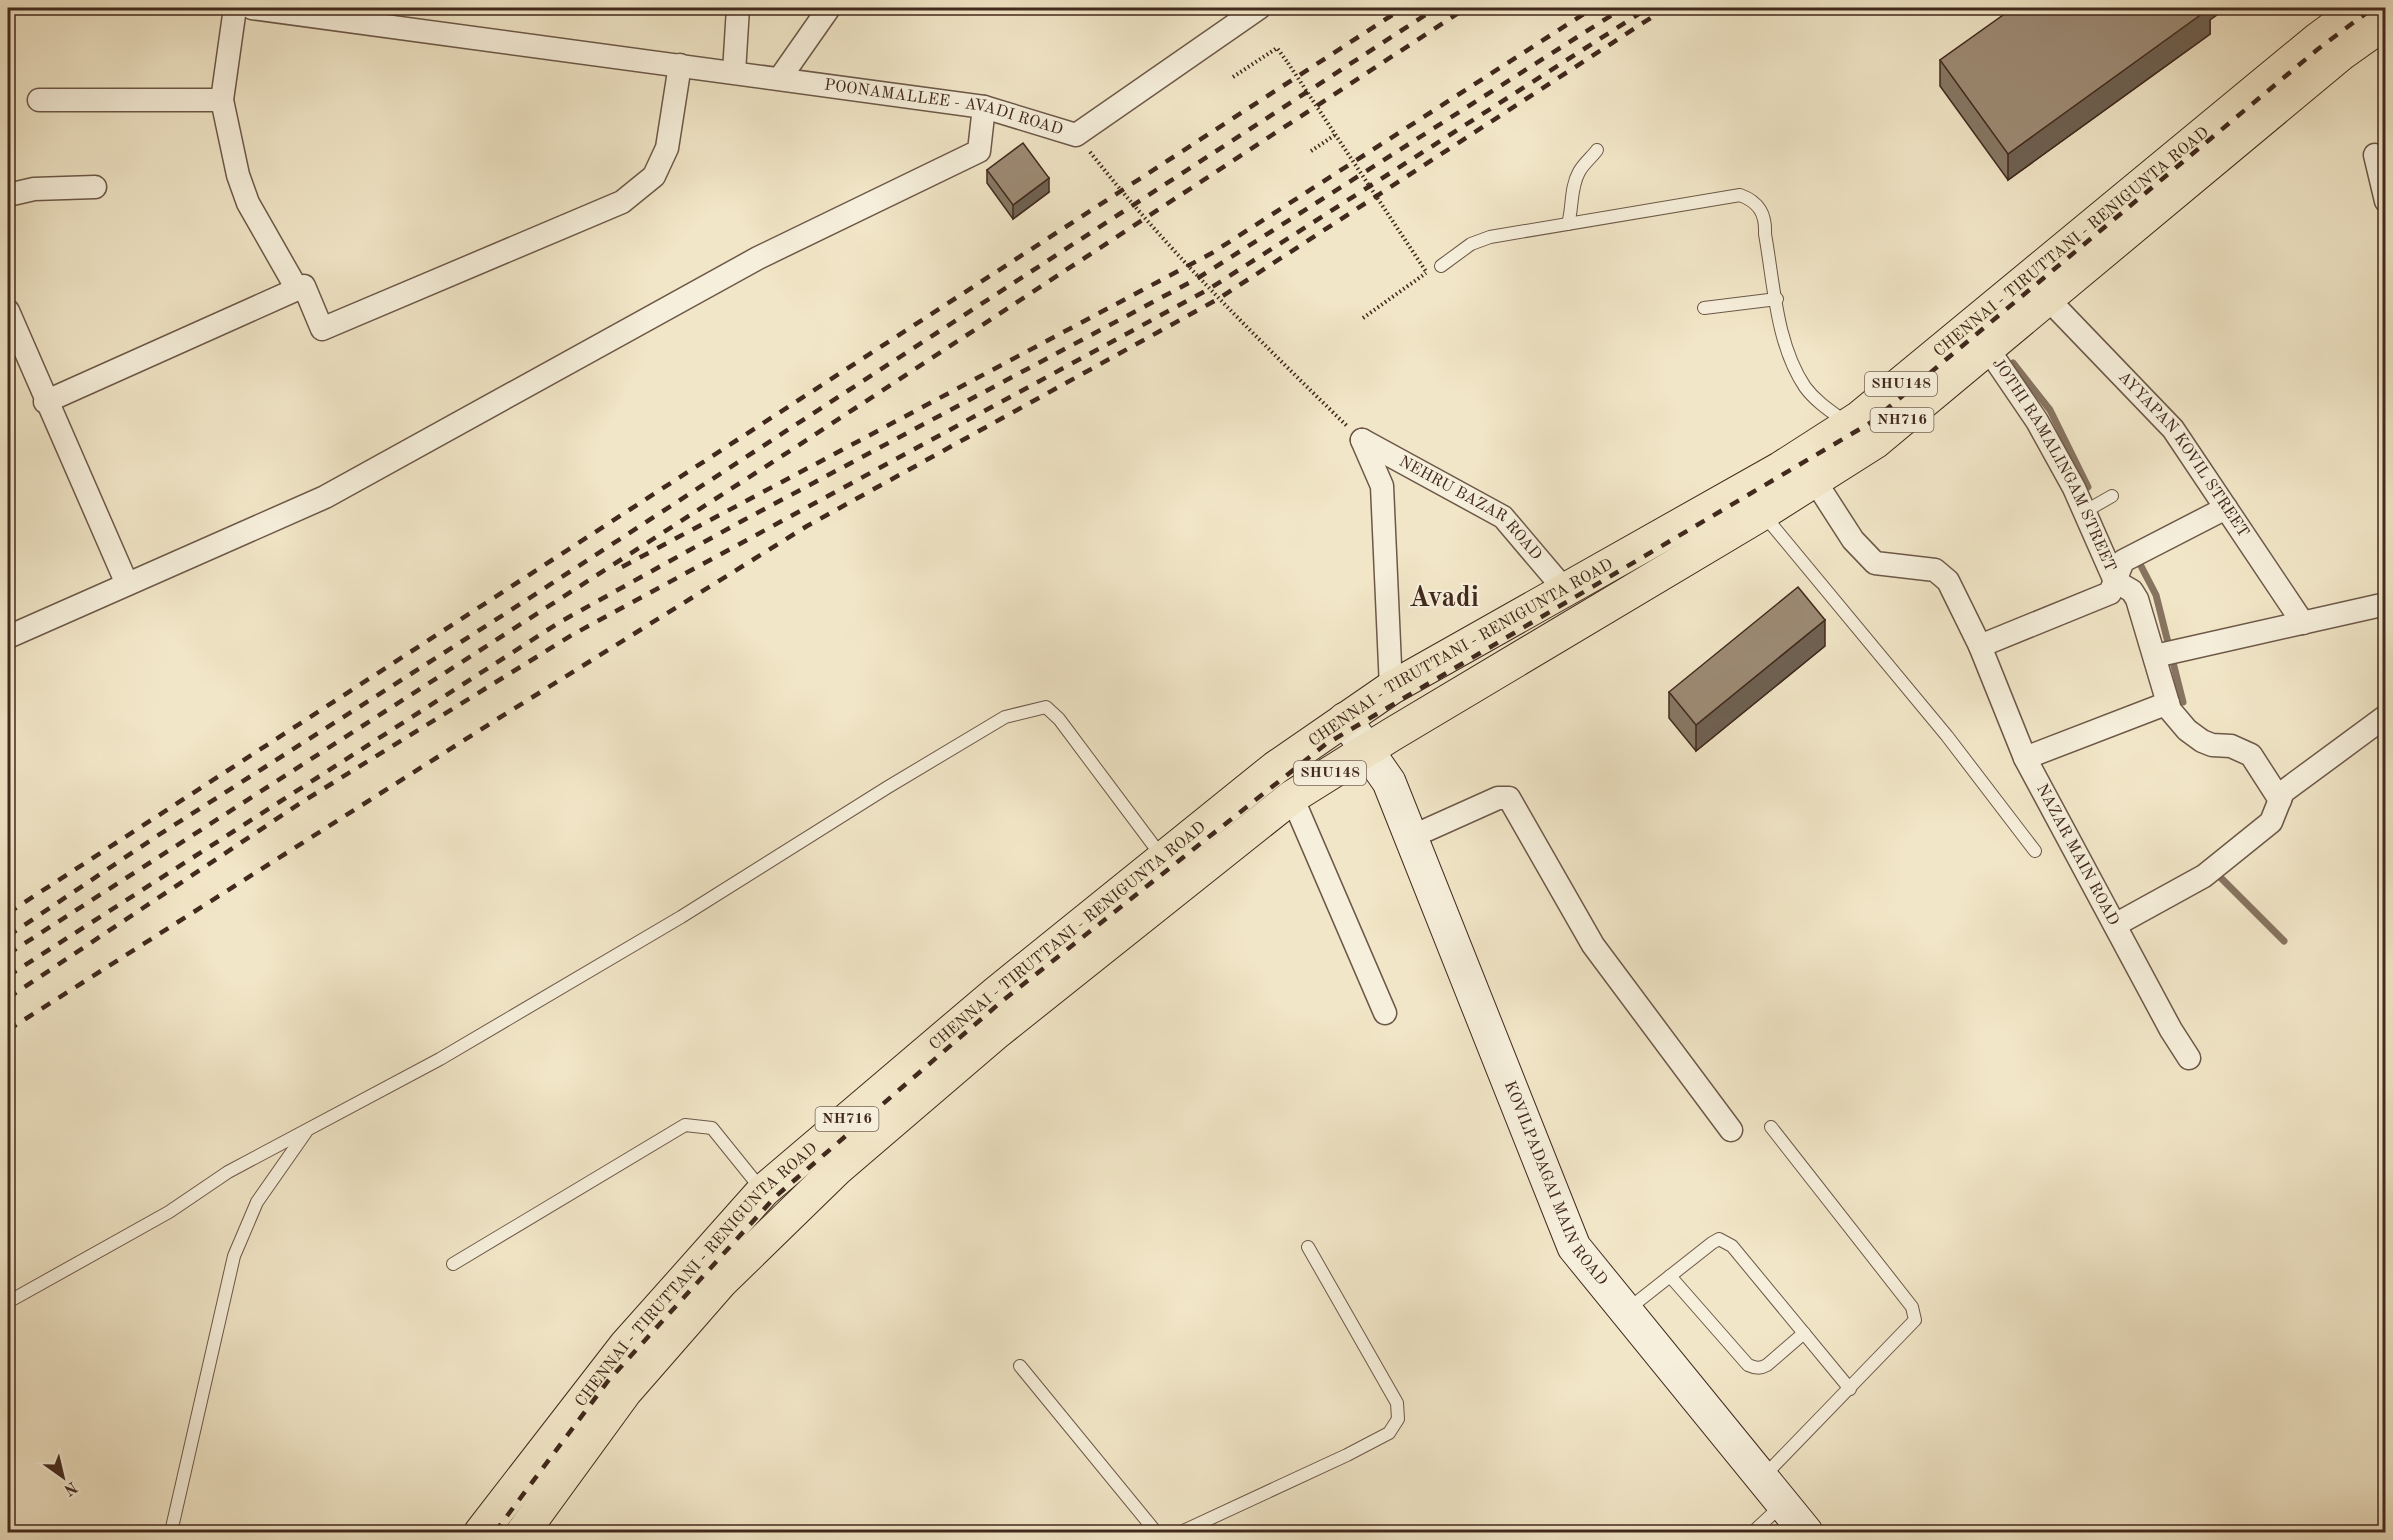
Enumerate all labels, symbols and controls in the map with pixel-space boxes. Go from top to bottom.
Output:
street label: POONAMALLEE - AVADI ROAD [823,77,1065,138]
street label: CHENNAI - TIRUTTANI - RENIGUNTA ROAD [1931,124,2212,360]
street label: JOTHI RAMALINGAM STREET [1989,356,2118,574]
street label: AYYAPAN KOVIL STREET [2115,369,2251,541]
road number: SHU148 [1865,372,1937,396]
road number: NH716 [1870,408,1934,432]
street label: NEHRU BAZAR ROAD [1396,454,1544,563]
street label: CHENNAI - TIRUTTANI - RENIGUNTA ROAD [1306,556,1616,750]
district label: Avadi [1409,585,1479,613]
road number: SHU148 [1294,761,1366,785]
street label: NAZAR MAIN ROAD [2033,782,2121,928]
street label: CHENNAI - TIRUTTANI - RENIGUNTA ROAD [927,819,1209,1054]
street label: KOVILPADAGAI MAIN ROAD [1501,1079,1610,1289]
road number: NH716 [816,1107,878,1131]
street label: CHENNAI - TIRUTTANI - RENIGUNTA ROAD [573,1140,821,1410]
north arrow [33,1447,93,1507]
text: N [60,1478,80,1498]

